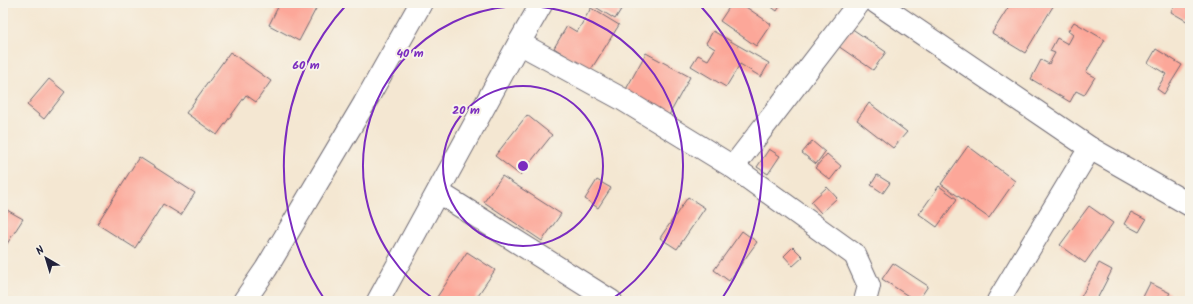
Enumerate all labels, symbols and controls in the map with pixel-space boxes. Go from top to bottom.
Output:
text: 40 m [396,44,424,63]
text: 60 m [292,56,320,75]
text: 20 m [452,101,480,120]
centre of rings [516,159,530,173]
north arrow [26,238,66,278]
text: N [32,242,49,260]

